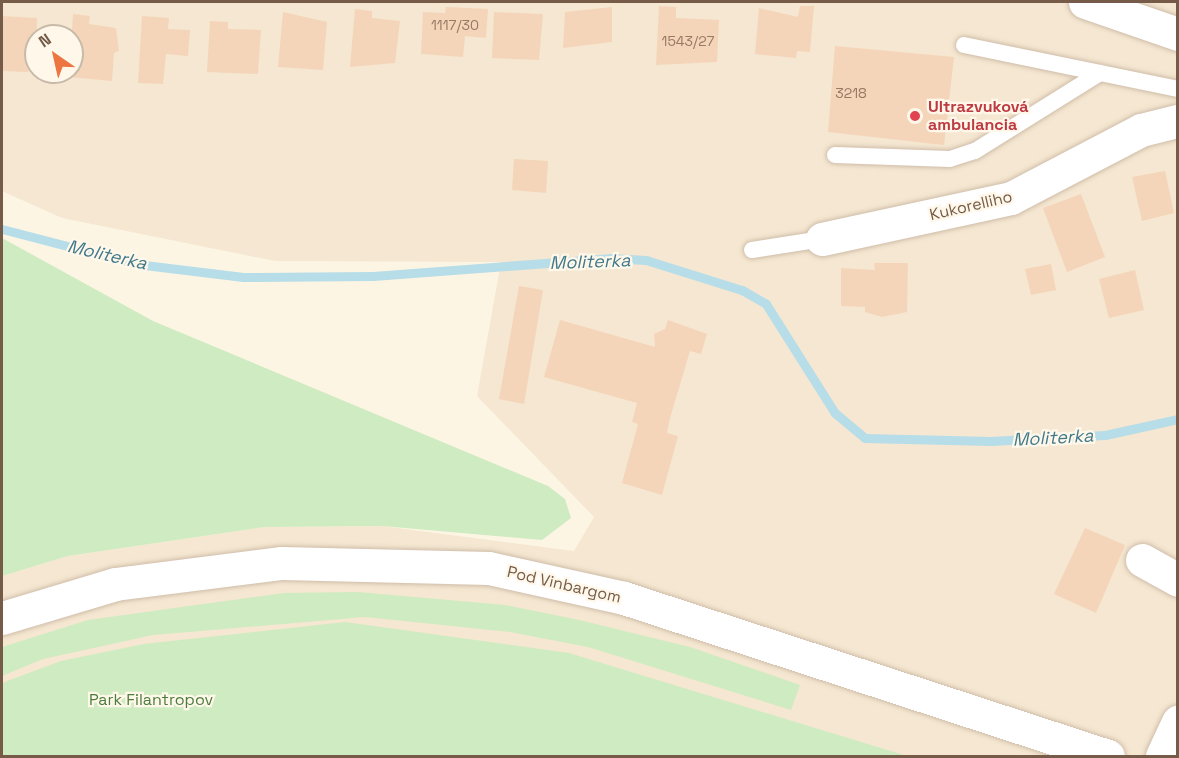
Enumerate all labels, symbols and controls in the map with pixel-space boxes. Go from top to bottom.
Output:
house number: 1117/30 [431,17,479,33]
north arrow [24,24,84,84]
text: N [34,29,55,52]
house number: 1543/27 [662,33,714,49]
house number: 3218 [835,85,867,101]
place label: Ultrazvuková ambulancia [928,97,1029,135]
marker: Ultrazvuková ambulancia [906,107,924,125]
street label: Kukorelliho [928,187,1014,225]
water label: Moliterka [65,235,149,275]
water label: Moliterka [549,250,631,274]
water label: Moliterka [1012,425,1094,451]
street label: Pod Vinbargom [505,563,623,607]
park label: Park Filantropov [89,690,213,710]

